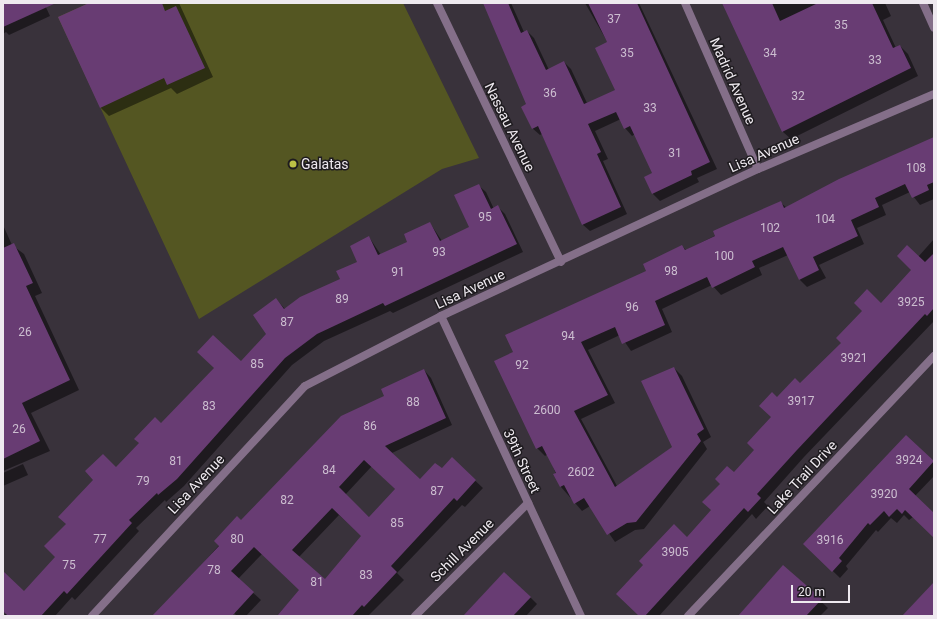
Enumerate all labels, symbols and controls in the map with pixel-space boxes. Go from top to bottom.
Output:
house number: 37 [607,13,621,27]
house number: 35 [834,19,848,33]
street label: Madrid Avenue [706,35,760,127]
house number: 35 [620,47,634,61]
house number: 34 [763,47,777,61]
house number: 33 [868,54,882,68]
street label: Nassau Avenue [481,80,539,174]
house number: 36 [543,87,557,101]
house number: 32 [791,90,805,104]
house number: 33 [643,102,657,116]
street label: Lisa Avenue [726,130,802,176]
house number: 31 [668,147,682,161]
place label: Galatas [301,156,349,172]
marker: Galatas [288,159,298,169]
house number: 108 [906,162,926,176]
house number: 95 [478,211,492,225]
house number: 104 [815,213,835,227]
house number: 102 [760,222,780,236]
house number: 93 [432,246,446,260]
house number: 100 [714,250,734,264]
house number: 98 [664,265,678,279]
house number: 91 [391,266,405,280]
street label: Lisa Avenue [432,266,508,312]
house number: 89 [335,293,349,307]
house number: 3925 [898,296,924,310]
house number: 96 [625,301,639,315]
house number: 87 [280,316,294,330]
house number: 26 [18,326,32,340]
house number: 94 [561,330,575,344]
house number: 3921 [841,352,867,366]
house number: 85 [250,358,264,372]
house number: 92 [515,359,529,373]
house number: 3917 [788,395,814,409]
house number: 88 [406,396,420,410]
house number: 83 [202,400,216,414]
house number: 2600 [534,404,560,418]
house number: 86 [363,420,377,434]
house number: 26 [12,423,26,437]
street label: 39th Street [500,426,544,496]
street label: Lake Trail Drive [764,437,840,517]
street label: Lisa Avenue [164,451,228,517]
house number: 3924 [896,454,922,468]
house number: 81 [169,455,183,469]
house number: 84 [322,464,336,478]
house number: 2602 [568,466,594,480]
house number: 79 [136,475,150,489]
house number: 87 [430,485,444,499]
house number: 3920 [871,488,897,502]
house number: 82 [280,494,294,508]
street label: Schill Avenue [427,515,497,585]
house number: 85 [390,517,404,531]
house number: 77 [93,533,107,547]
house number: 80 [230,533,244,547]
house number: 3916 [817,534,843,548]
house number: 3905 [662,546,688,560]
house number: 75 [62,559,76,573]
house number: 78 [207,564,221,578]
house number: 83 [359,569,373,583]
house number: 81 [310,576,324,590]
scale bar [793,577,852,603]
text: 20 m [798,585,825,599]

